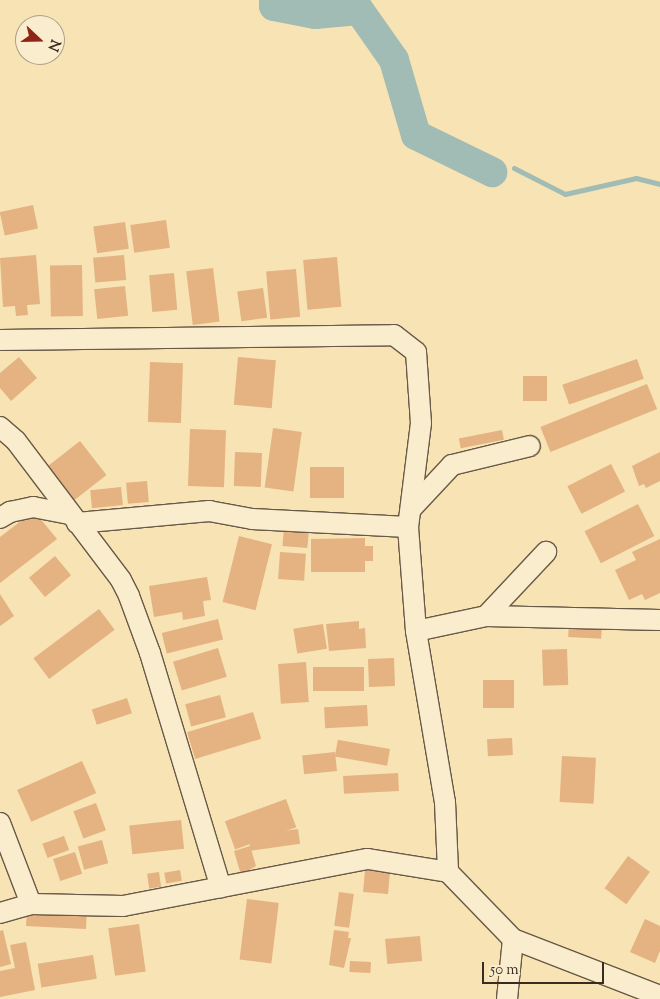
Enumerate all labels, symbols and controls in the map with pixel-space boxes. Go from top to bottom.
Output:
north arrow [15,15,65,65]
text: N [42,36,64,54]
scale bar [485,952,608,984]
text: 50 m [490,960,519,981]

